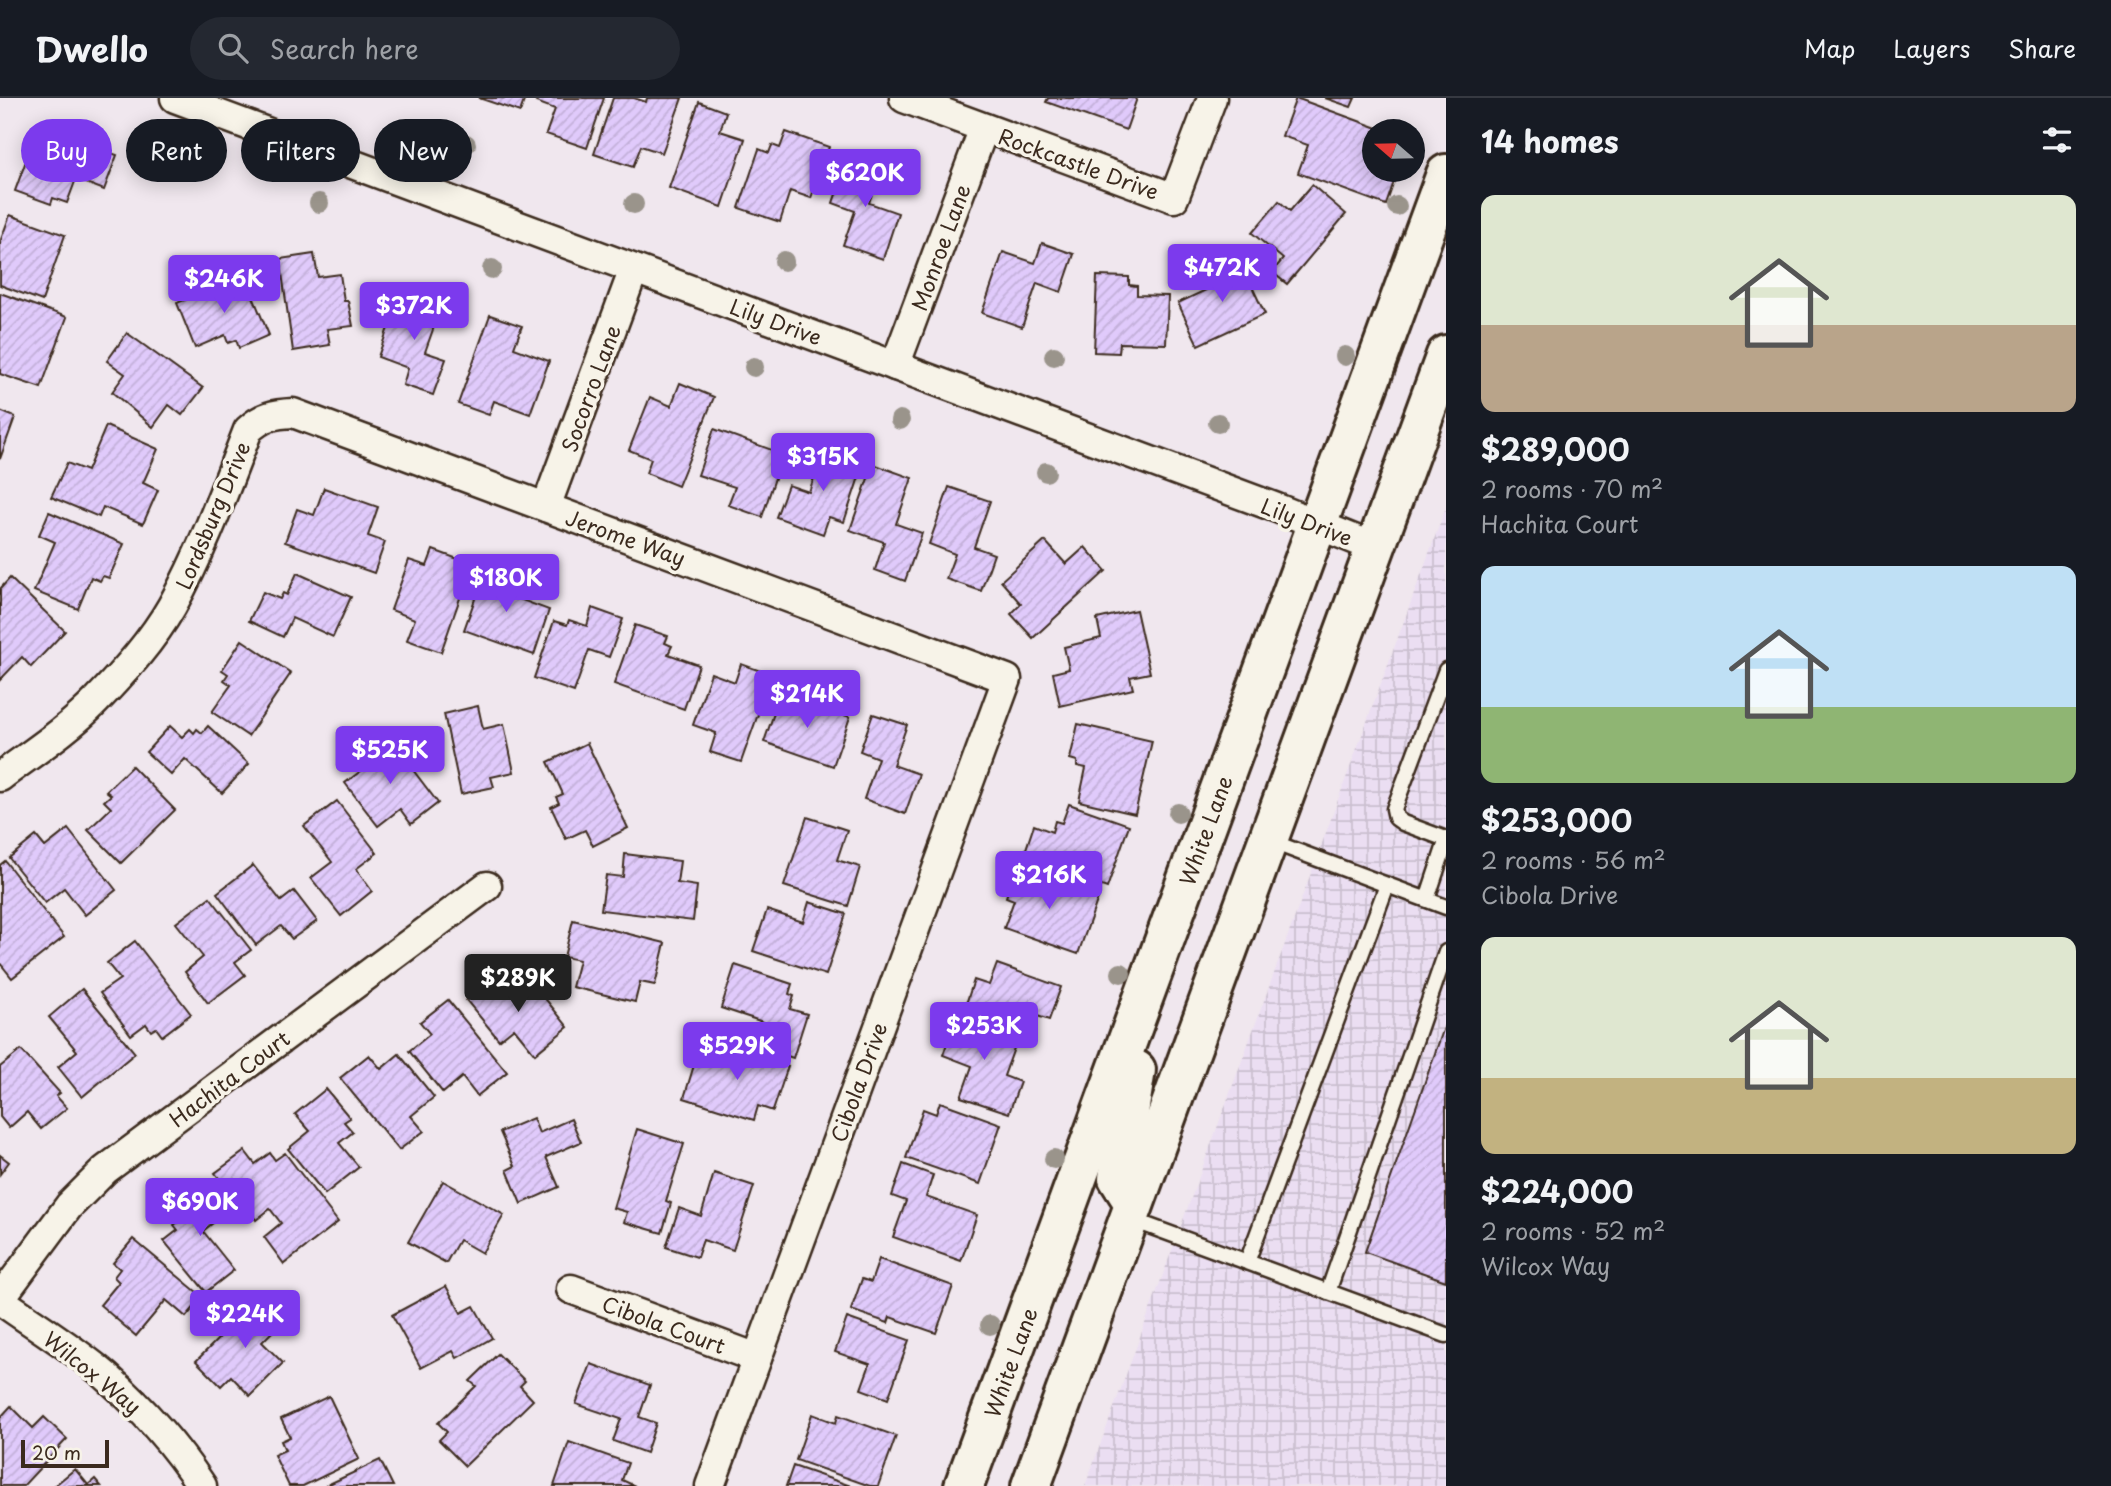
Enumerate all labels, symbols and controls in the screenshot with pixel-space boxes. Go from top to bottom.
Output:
search box [190,17,680,80]
text: Dwello [35,23,148,73]
icon: search [214,29,252,67]
text: Search here [270,29,419,68]
text: Map [1804,30,1855,66]
text: Layers [1893,30,1970,66]
text: Share [2008,30,2076,66]
text: 14 homes [1481,118,1619,163]
chip: Buy [21,119,112,182]
chip: Rent [126,119,227,182]
chip: Filters [241,119,360,182]
chip: New [374,119,472,182]
street label: Rockcastle Drive [994,119,1164,207]
north arrow [1362,119,1424,182]
map controls [1362,119,1425,182]
icon: filters [2038,121,2076,159]
pin: $620K [816,150,914,209]
text: $620K [826,154,904,189]
street label: Monroe Lane [902,179,978,315]
icon: home [1716,240,1842,366]
pin: $472K [1173,244,1271,304]
text: $472K [1184,249,1260,284]
pin: $246K [175,256,273,315]
text: $246K [184,260,264,295]
pin: $372K [365,282,463,342]
text: $372K [376,287,452,322]
street label: Lily Drive [726,290,826,352]
street label: Socorro Lane [552,320,628,456]
text: $289,000 [1481,426,1630,471]
pin: $315K [774,434,872,493]
street label: Lordsburg Drive [166,436,258,594]
text: $315K [787,438,859,473]
text: 2 rooms · 70 m² [1481,471,1663,506]
street label: Lily Drive [1257,489,1357,553]
street label: Jerome Way [562,501,690,573]
text: Hachita Court [1481,506,1638,541]
pin: $180K [457,554,555,614]
text: $180K [469,559,543,594]
icon: home [1716,611,1842,737]
pin: $214K [758,670,856,730]
text: $214K [770,675,844,710]
pin: $525K [341,726,439,786]
text: $525K [352,731,428,766]
street label: White Lane [1170,771,1240,889]
text: $253,000 [1481,797,1632,842]
text: 2 rooms · 56 m² [1481,842,1666,877]
pin: $216K [1000,852,1098,911]
text: $216K [1011,856,1087,891]
text: Cibola Drive [1481,877,1618,912]
pin: $289K [469,954,567,1014]
text: $289K [480,959,556,994]
icon: home [1716,982,1842,1108]
pin: $253K [935,1002,1033,1062]
text: $253K [946,1007,1022,1042]
street label: Cibola Drive [822,1018,894,1146]
street label: Hachita Court [162,1022,296,1134]
pin: $529K [688,1023,786,1082]
text: $529K [699,1027,775,1062]
text: $224,000 [1481,1168,1633,1213]
pin: $690K [151,1178,249,1238]
text: $690K [161,1183,239,1218]
text: 2 rooms · 52 m² [1481,1213,1665,1248]
text: Wilcox Way [1481,1248,1610,1283]
street label: Cibola Court [598,1287,730,1361]
pin: $224K [196,1290,294,1350]
text: $224K [206,1295,284,1330]
street label: White Lane [975,1303,1045,1421]
street label: Wilcox Way [37,1322,149,1422]
scale bar [21,1437,108,1469]
text: 20 m [32,1438,81,1466]

